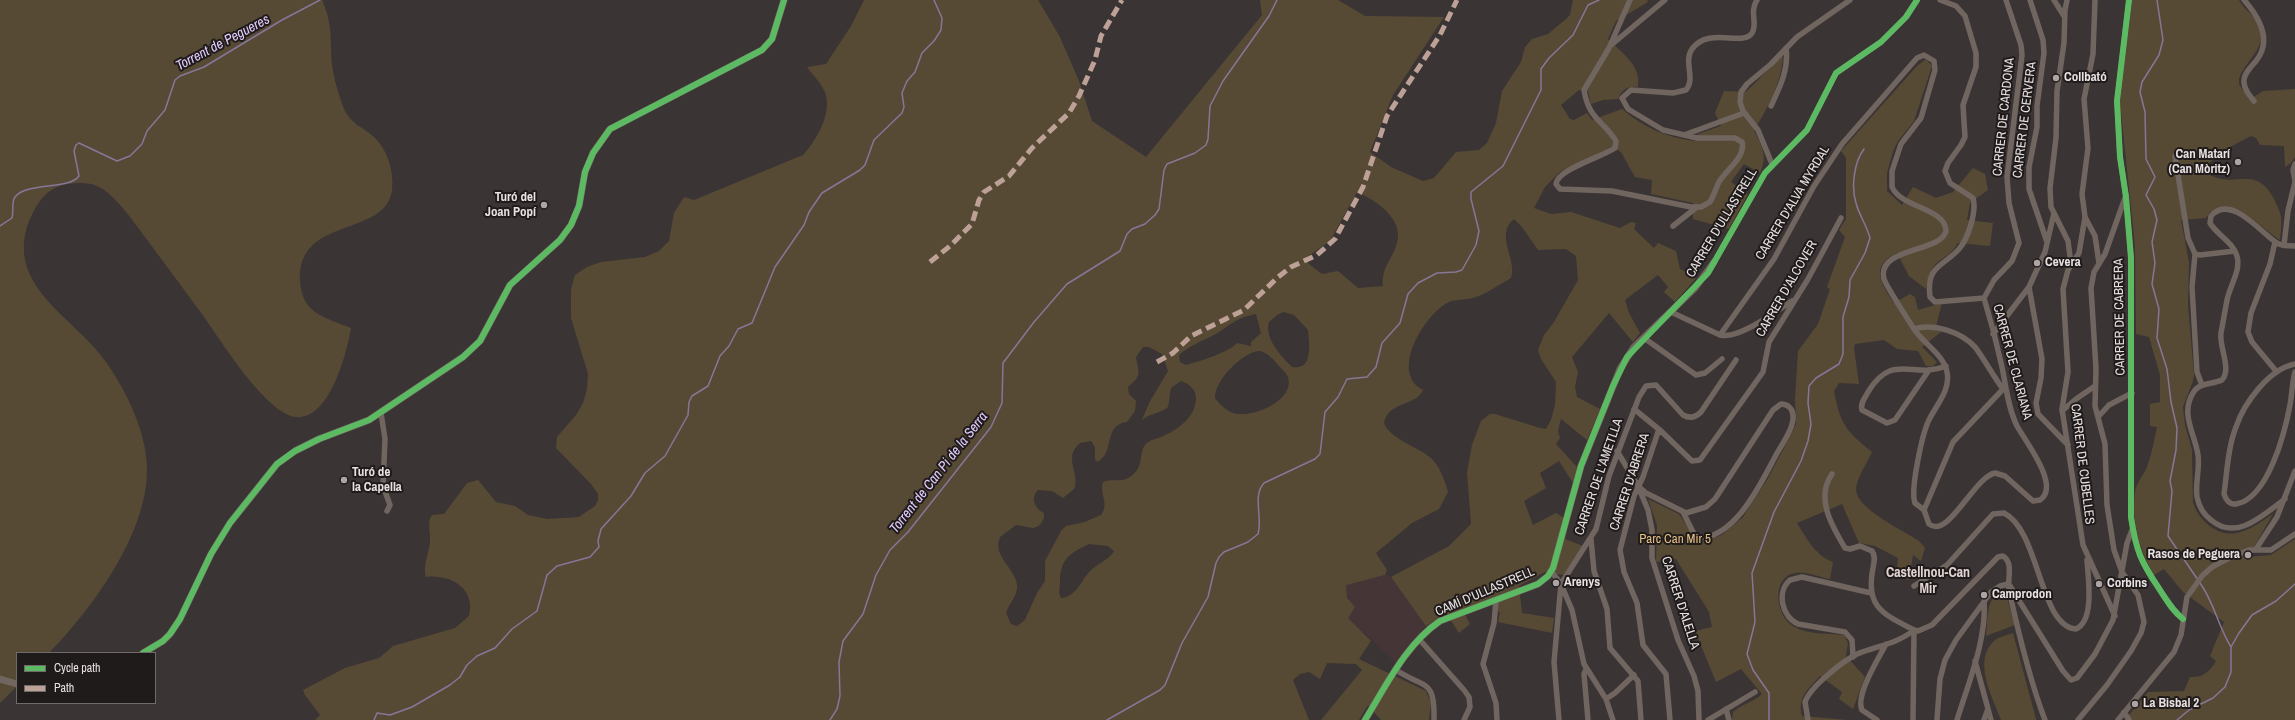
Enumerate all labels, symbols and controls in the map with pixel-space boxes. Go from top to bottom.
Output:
water label: Torrent de Pegueres [173,11,273,75]
street label: CARRER DE CARDONA [1990,57,2018,177]
street label: CARRER DE CERVERA [2010,61,2040,179]
place label: Collbató [2064,70,2107,86]
marker: Collbató [2051,73,2061,83]
street label: CARRER D'ALVA MYRDAL [1753,143,1833,263]
place label: Can Matarí (Can Mòritz) [2168,147,2230,178]
marker: Can Matarí (Can Mòritz) [2233,157,2243,167]
street label: CARRER D'ULLASTRELL [1683,166,1761,280]
place label: Turó del Joan Popí [485,190,536,221]
marker: Turó del Joan Popí [539,200,549,210]
street label: CARRER D'ALCOVER [1753,238,1821,340]
place label: Cevera [2045,255,2081,271]
marker: Cevera [2032,258,2042,268]
street label: CARRER DE CABRERA [2111,258,2129,376]
street label: CARRER DE CLARIANA [1989,302,2035,422]
street label: CARRER DE CUBELLES [2067,403,2097,525]
water label: Torrent de Can Pi de la Serra [887,409,991,537]
street label: CARRER DE L'AMETLLA [1572,417,1626,537]
street label: CARRER D'ABRERA [1607,431,1653,533]
place label: Turó de la Capella [352,465,402,496]
marker: Turó de la Capella [339,475,349,485]
park label: Parc Can Mir 5 [1639,532,1711,548]
place label: Rasos de Peguera [2148,547,2240,563]
marker: Rasos de Peguera [2243,550,2253,560]
street label: CARRER D'ALELLA [1658,555,1702,651]
street label: CAMÍ D'ULLASTRELL [1433,564,1537,620]
district label: Castellnou-Can Mir [1886,565,1970,598]
place label: Arenys [1564,575,1600,591]
place label: Corbins [2107,576,2147,592]
marker: Arenys [1551,578,1561,588]
marker: Corbins [2094,579,2104,589]
place label: Camprodon [1992,587,2052,603]
marker: Camprodon [1979,590,1989,600]
legend [16,652,156,704]
text: Cycle path [54,660,101,676]
text: Path [54,680,74,696]
place label: La Bisbal 2 [2143,696,2199,712]
marker: La Bisbal 2 [2130,699,2140,709]

